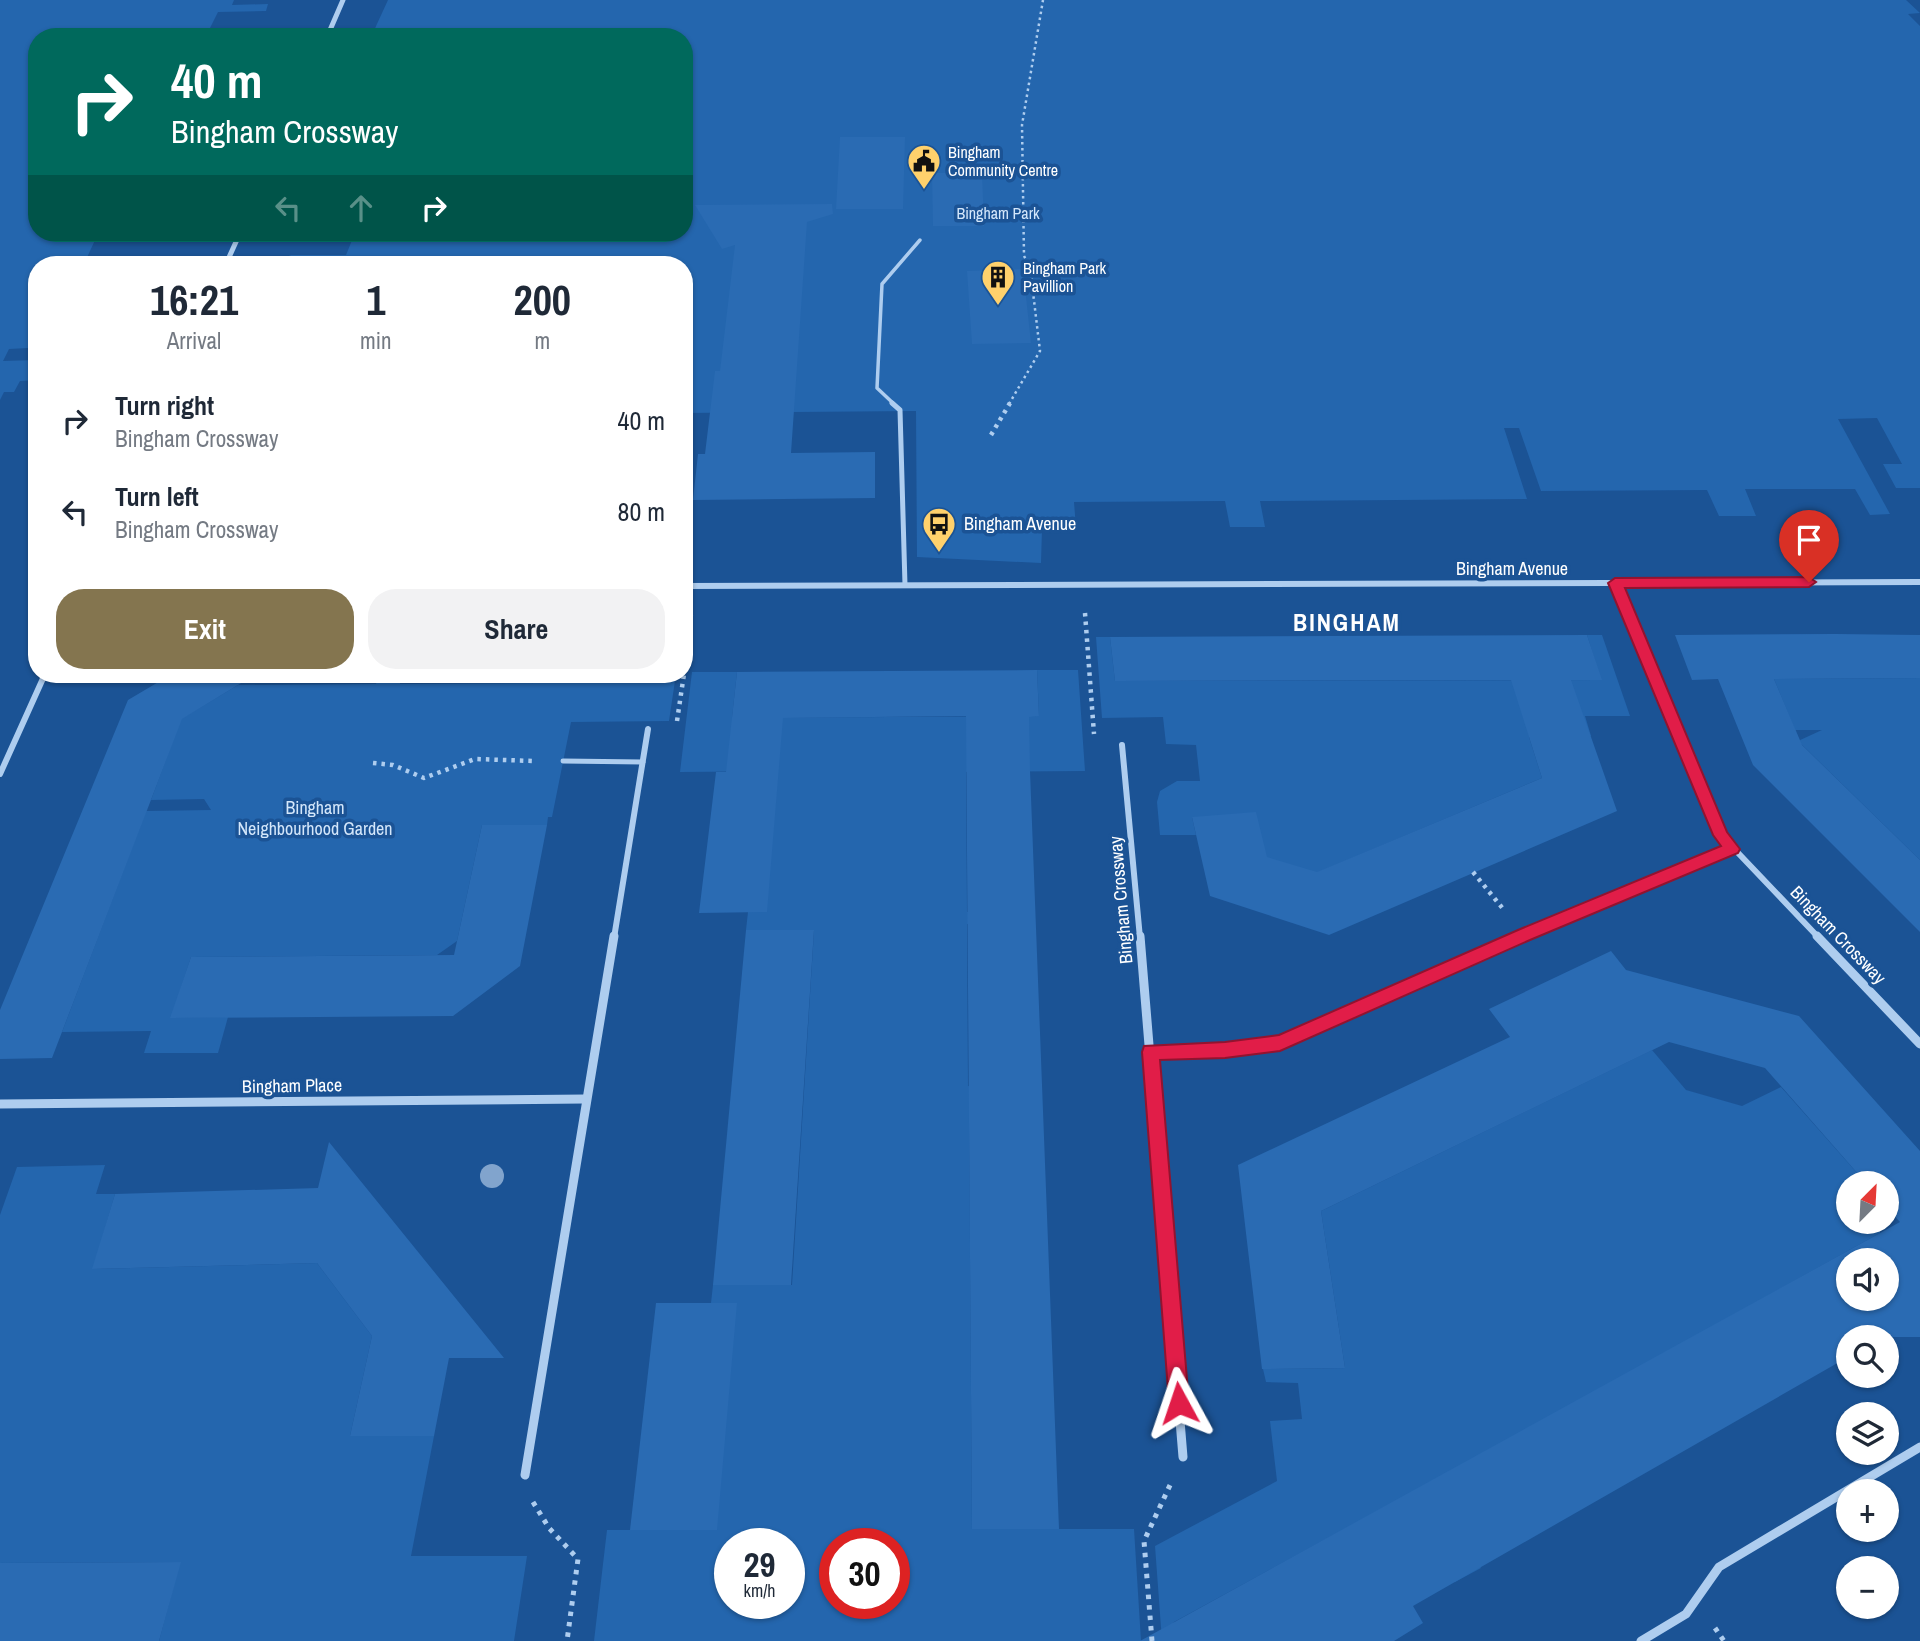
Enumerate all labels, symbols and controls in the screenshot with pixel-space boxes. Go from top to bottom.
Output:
text: 40 m [171,47,263,113]
icon: right [56,56,147,147]
text: Bingham Crossway [171,110,399,153]
place label: Bingham Community Centre [948,141,1058,181]
public building icon: Bingham Community Centre [905,142,943,191]
icon: left [269,189,307,227]
icon: ahead [342,189,380,227]
icon: right [415,189,453,227]
park label: Bingham Park [956,202,1040,224]
place label: Bingham Park Pavillion [1023,257,1107,297]
building icon: Bingham Park Pavillion [979,258,1017,307]
text: 16:21 [150,272,238,328]
text: 1 [366,272,385,328]
text: 200 [514,272,571,328]
text: Arrival [167,325,221,356]
text: min [360,325,392,356]
text: m [534,325,550,356]
text: Turn right [115,388,214,423]
icon: right [56,402,94,440]
text: 40 m [618,403,665,438]
text: Bingham Crossway [115,423,279,454]
text: Turn left [115,479,199,514]
icon: left [56,493,94,531]
text: 80 m [618,494,665,529]
bus stop icon: Bingham Avenue [920,505,958,554]
pin [1779,510,1839,582]
place label: Bingham Avenue [964,511,1076,536]
text: Bingham Crossway [115,514,279,545]
icon: arrive [1790,521,1828,559]
street label: Bingham Avenue [1456,556,1568,581]
button: Exit [56,589,354,669]
button: Share [368,589,665,669]
district label: BINGHAM [1293,606,1401,638]
park label: Bingham Neighbourhood Garden [237,795,393,841]
street label: Bingham Crossway [1102,835,1139,965]
street label: Bingham Crossway [1785,880,1892,990]
street label: Bingham Place [242,1072,342,1099]
north arrow [1836,1171,1899,1234]
map controls [1836,1171,1899,1619]
button: sound [1836,1248,1899,1311]
button: search [1836,1325,1899,1388]
position arrow [1142,1366,1216,1440]
button: layers [1836,1402,1899,1465]
button: + [1836,1479,1899,1542]
speed limit sign: 30 [819,1528,910,1619]
text: 29 [744,1541,775,1588]
button: − [1836,1556,1899,1619]
text: km/h [744,1578,776,1603]

